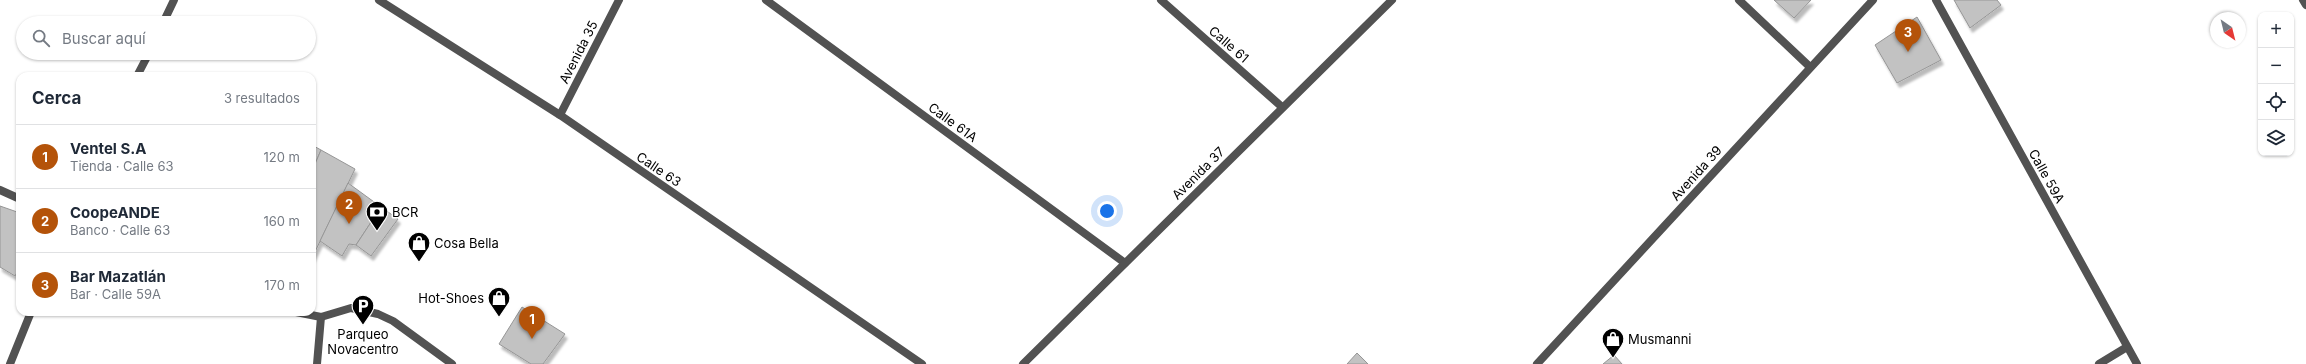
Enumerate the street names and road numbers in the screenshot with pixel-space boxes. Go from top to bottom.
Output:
street label: Avenida 35 [555,18,601,86]
street label: Calle 61 [1206,22,1252,66]
street label: Calle 61A [925,99,981,145]
street label: Avenida 39 [1667,142,1725,204]
street label: Avenida 37 [1168,143,1228,203]
street label: Calle 59A [2026,146,2068,206]
street label: Calle 63 [634,148,684,190]

